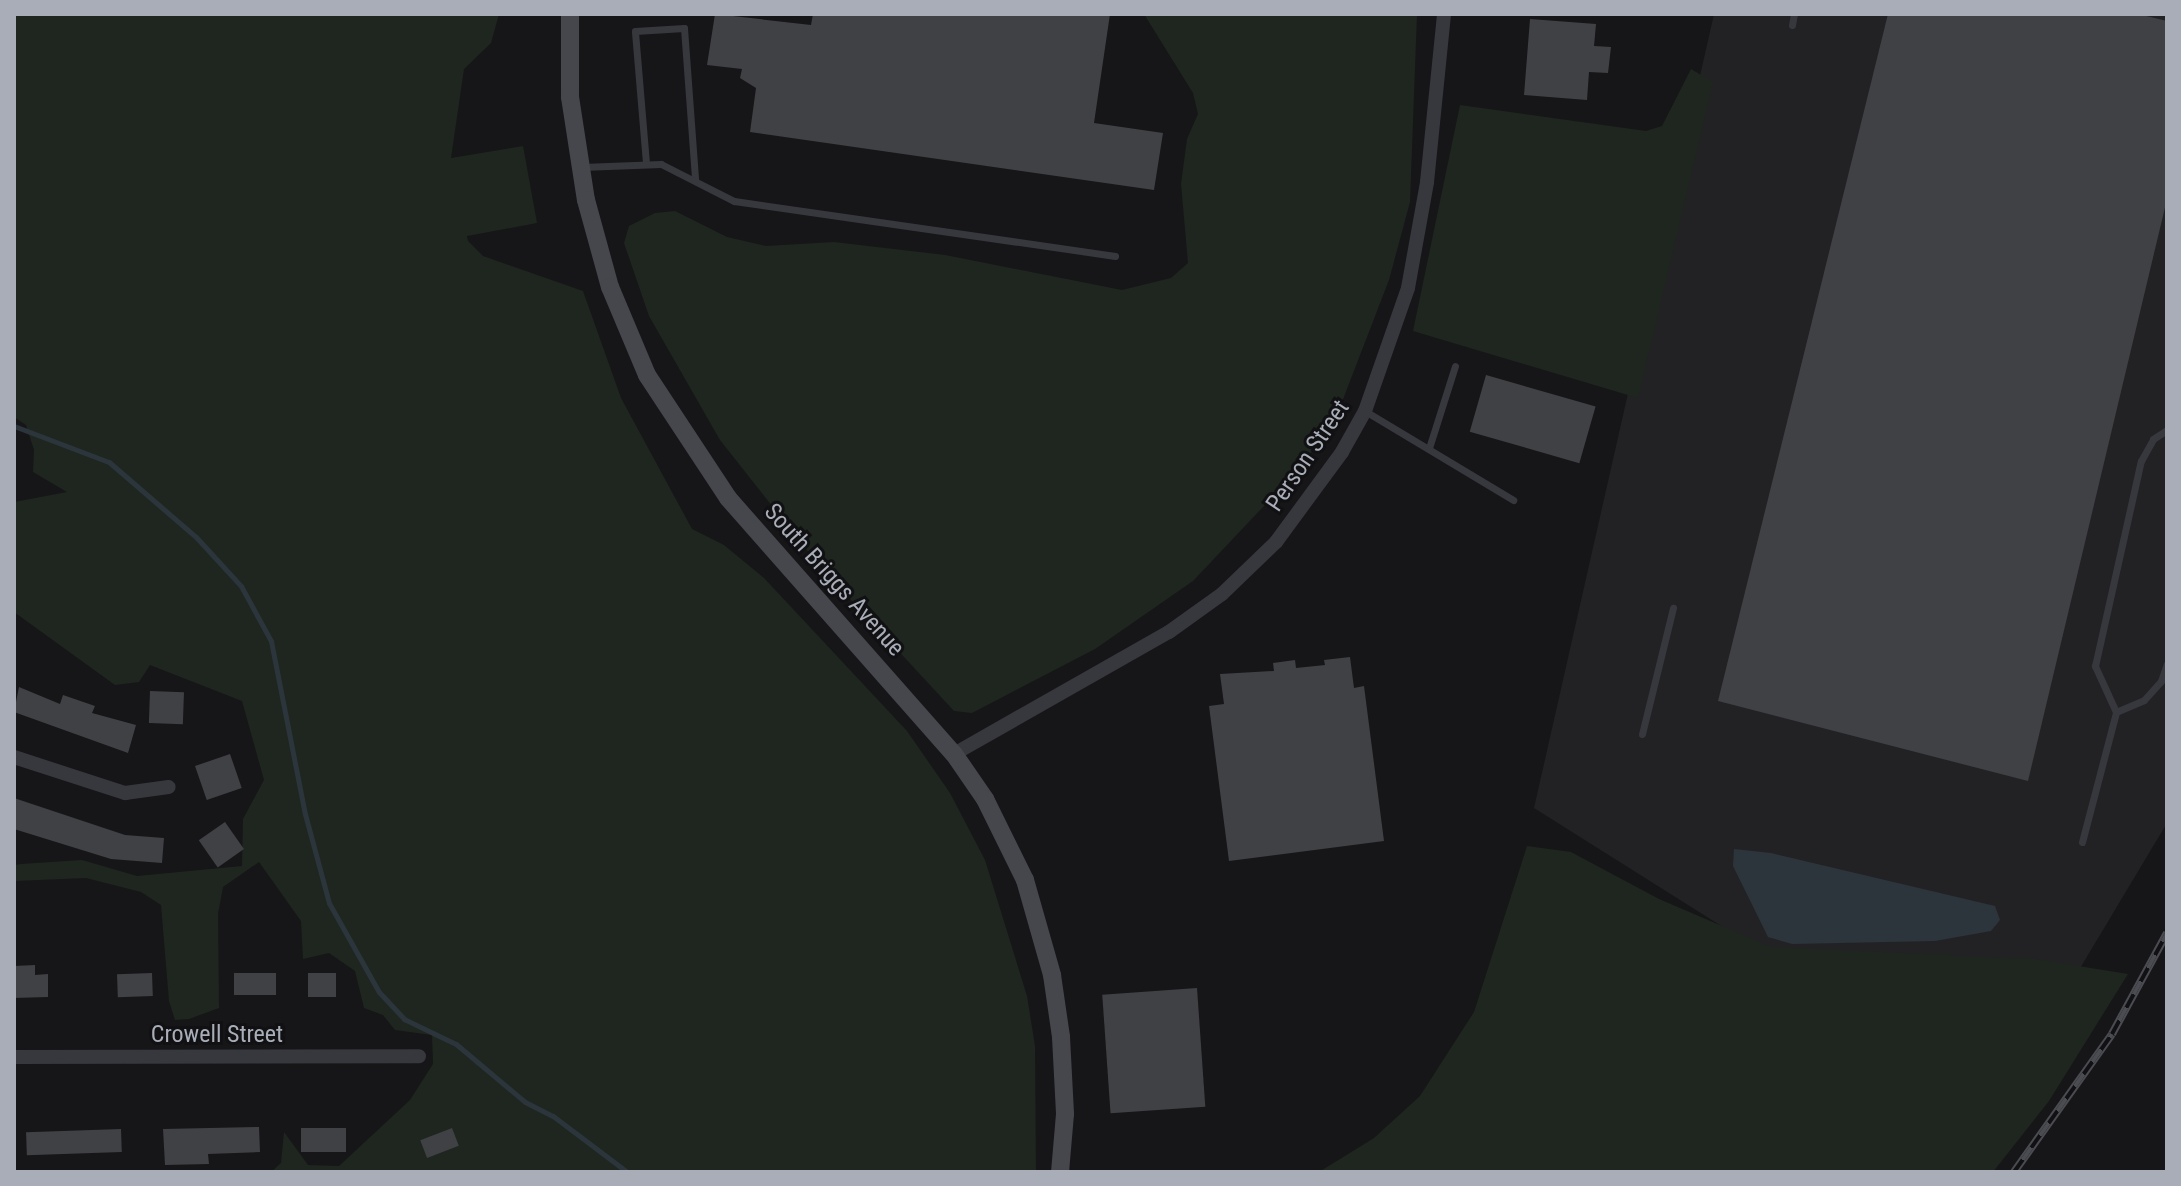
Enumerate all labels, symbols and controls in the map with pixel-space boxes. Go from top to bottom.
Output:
street label: Person Street [1260,395,1356,517]
street label: South Briggs Avenue [758,498,910,662]
street label: Crowell Street [151,1021,283,1049]

